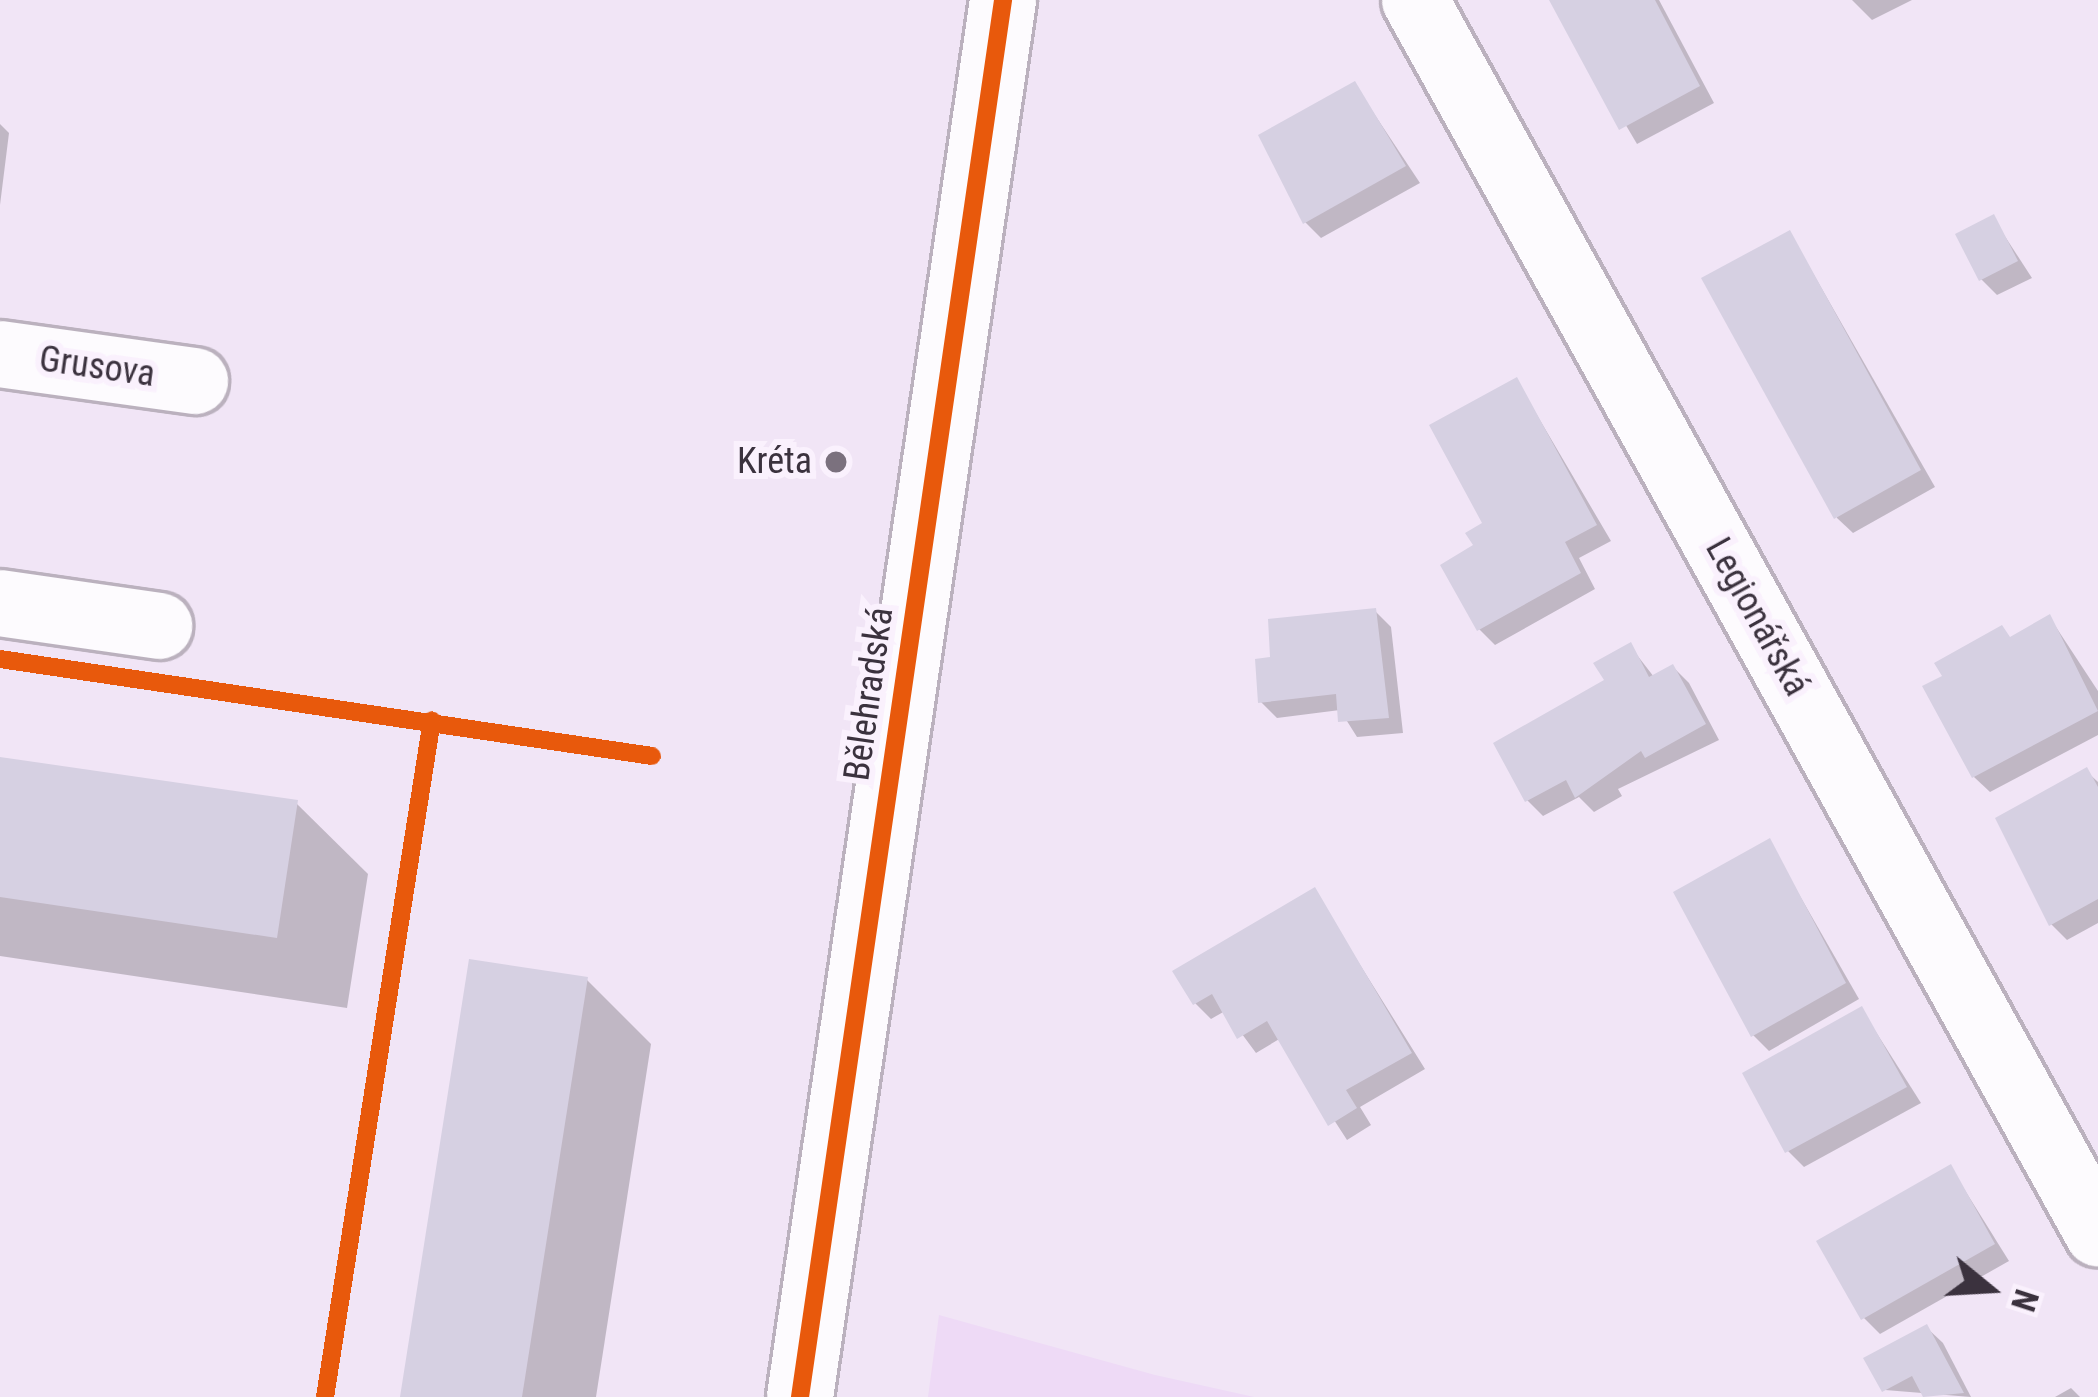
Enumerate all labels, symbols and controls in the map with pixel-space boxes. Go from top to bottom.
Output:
street label: Grusova [36,338,158,396]
place label: Kréta [737,440,812,484]
marker: Kréta [823,449,849,475]
street label: Legionářská [1696,531,1818,703]
street label: Bělehradská [835,605,903,783]
north arrow [1930,1229,2050,1349]
text: N [2003,1285,2046,1316]

